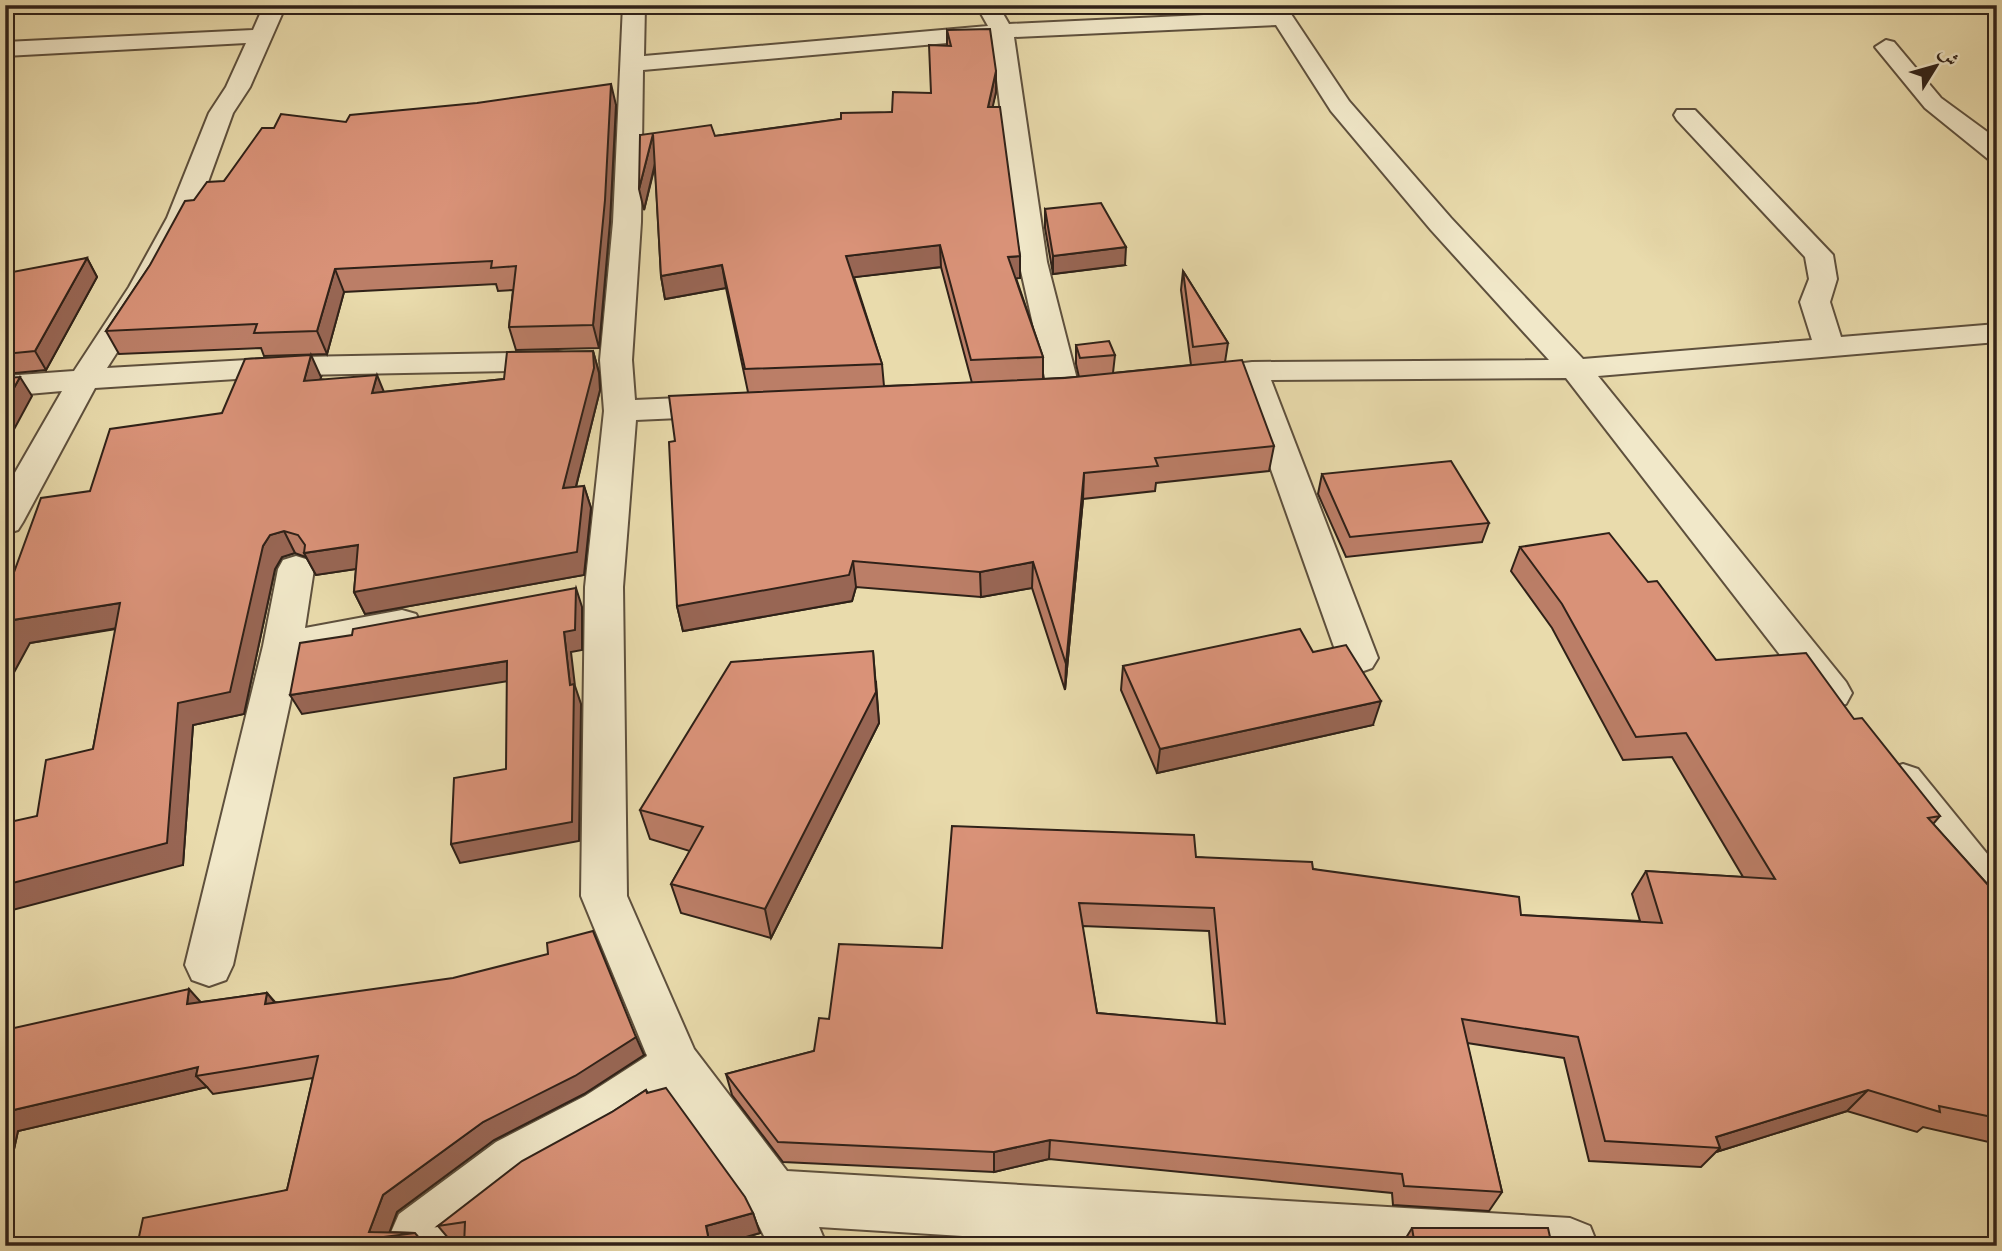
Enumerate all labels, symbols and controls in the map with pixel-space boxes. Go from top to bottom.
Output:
north arrow [1900,32,1970,102]
text: ش [1934,42,1964,71]

